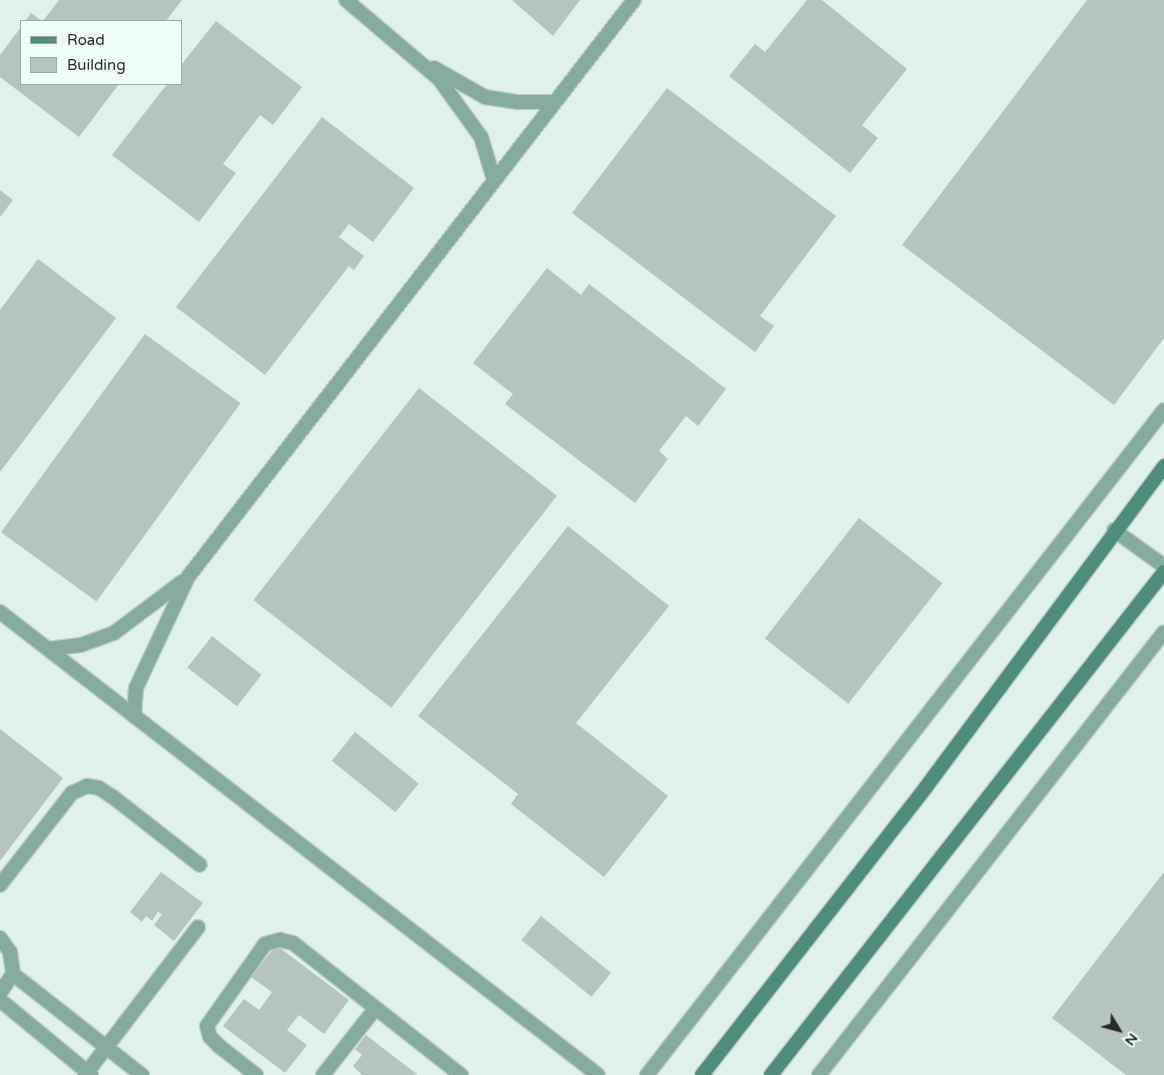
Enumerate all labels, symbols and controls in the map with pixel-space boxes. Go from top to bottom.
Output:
legend [20,20,182,85]
text: Road [67,31,105,49]
text: Building [67,56,126,74]
north arrow [1094,1005,1144,1055]
text: N [1121,1030,1142,1049]

